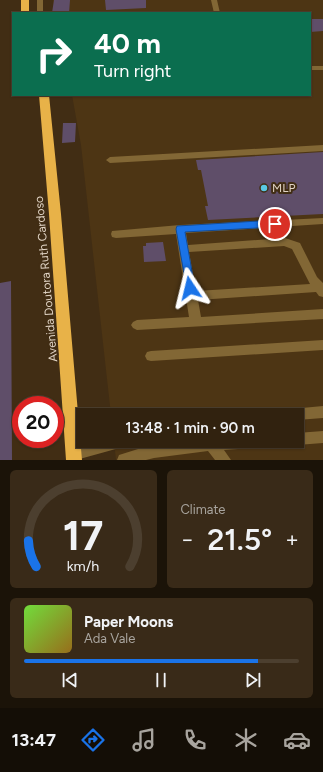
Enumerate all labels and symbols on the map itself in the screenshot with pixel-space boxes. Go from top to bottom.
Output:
place label: MLP [272,181,295,195]
marker: MLP [259,183,269,193]
street label: Avenida Doutora Ruth Cardoso [32,195,60,363]
pin [258,207,292,241]
position arrow [169,267,211,309]
speed limit sign: 20 [12,396,64,448]

